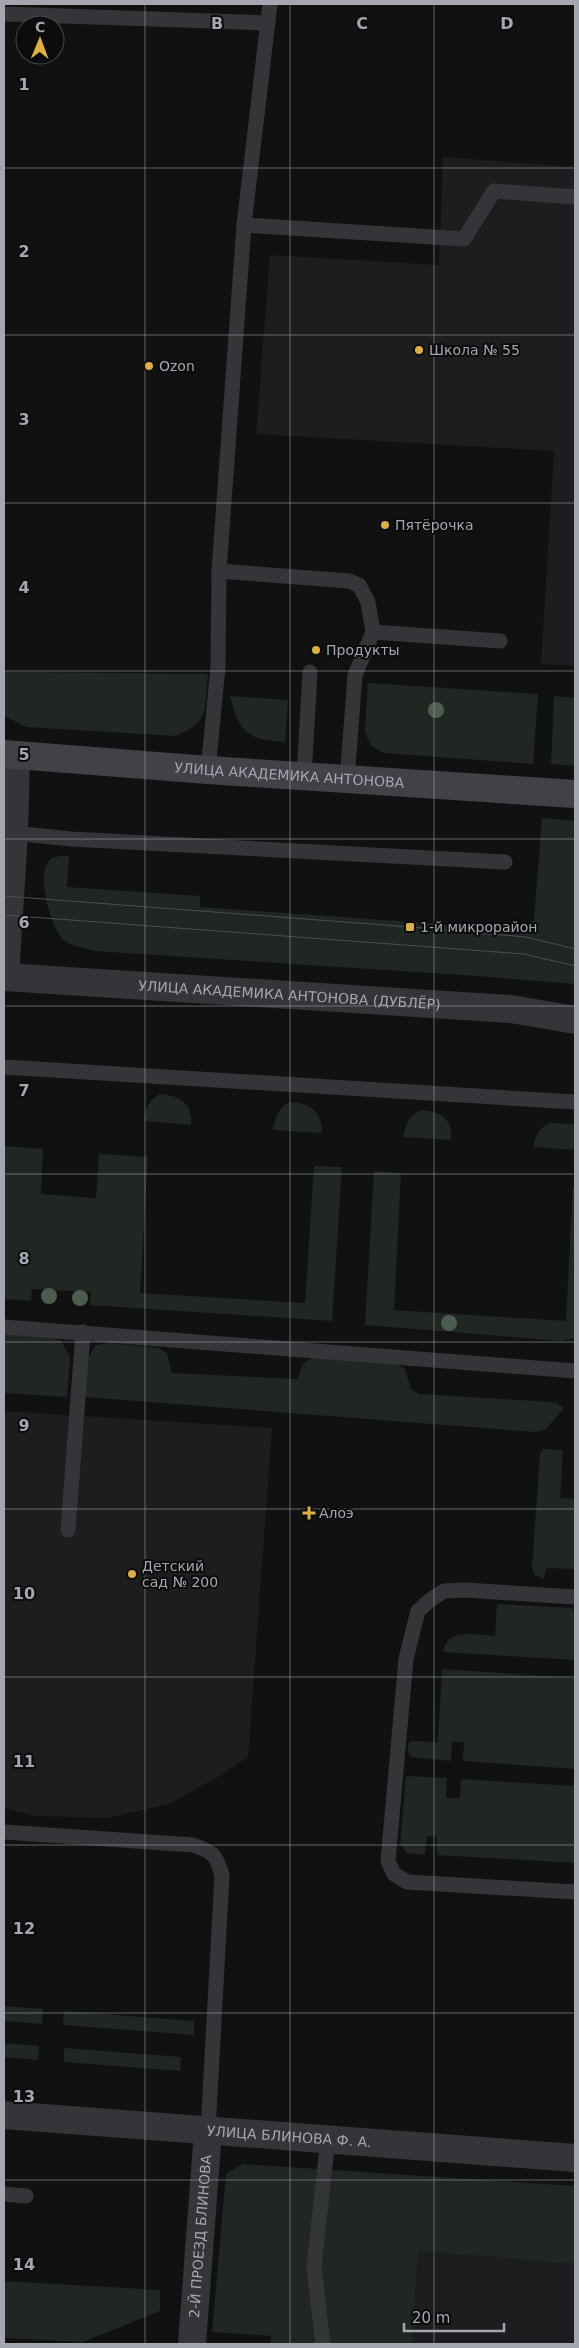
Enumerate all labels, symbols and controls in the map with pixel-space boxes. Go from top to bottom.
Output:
text: B [211,14,223,33]
text: C [356,14,368,33]
text: D [500,14,514,33]
north arrow [15,15,65,65]
text: С [35,19,46,35]
text: 1 [18,75,30,94]
text: 2 [18,242,30,261]
place label: Школа № 55 [429,342,520,358]
marker: Школа № 55 [413,344,425,356]
place label: Ozon [159,358,195,374]
marker: Ozon [143,360,155,372]
text: 3 [18,410,30,429]
place label: Пятёрочка [395,517,473,533]
marker: Пятёрочка [379,519,391,531]
text: 4 [18,578,30,597]
place label: Продукты [326,642,400,658]
marker: Продукты [310,644,322,656]
text: 5 [18,745,30,764]
street label: УЛИЦА АКАДЕМИКА АНТОНОВА [174,759,405,791]
text: 6 [18,913,30,932]
place label: 1-й микрорайон [420,919,537,935]
marker: 1-й микрорайон [404,921,416,933]
street label: УЛИЦА АКАДЕМИКА АНТОНОВА (ДУБЛЁР) [138,977,441,1013]
text: 7 [18,1081,30,1100]
text: 8 [18,1249,30,1268]
text: 9 [18,1416,30,1435]
place label: Алоэ [319,1505,354,1521]
marker: Алоэ [303,1507,315,1519]
place label: Детский сад № 200 [142,1558,218,1590]
marker: Детский сад № 200 [126,1568,138,1580]
text: 10 [13,1584,35,1603]
text: 11 [13,1752,35,1771]
text: 12 [13,1919,35,1938]
text: 13 [13,2087,35,2106]
street label: УЛИЦА БЛИНОВА Ф. А. [206,2123,372,2150]
street label: 2-Й ПРОЕЗД БЛИНОВА [186,2154,214,2318]
text: 14 [13,2255,35,2274]
scale bar [404,2300,504,2332]
text: 20 m [412,2309,450,2327]

